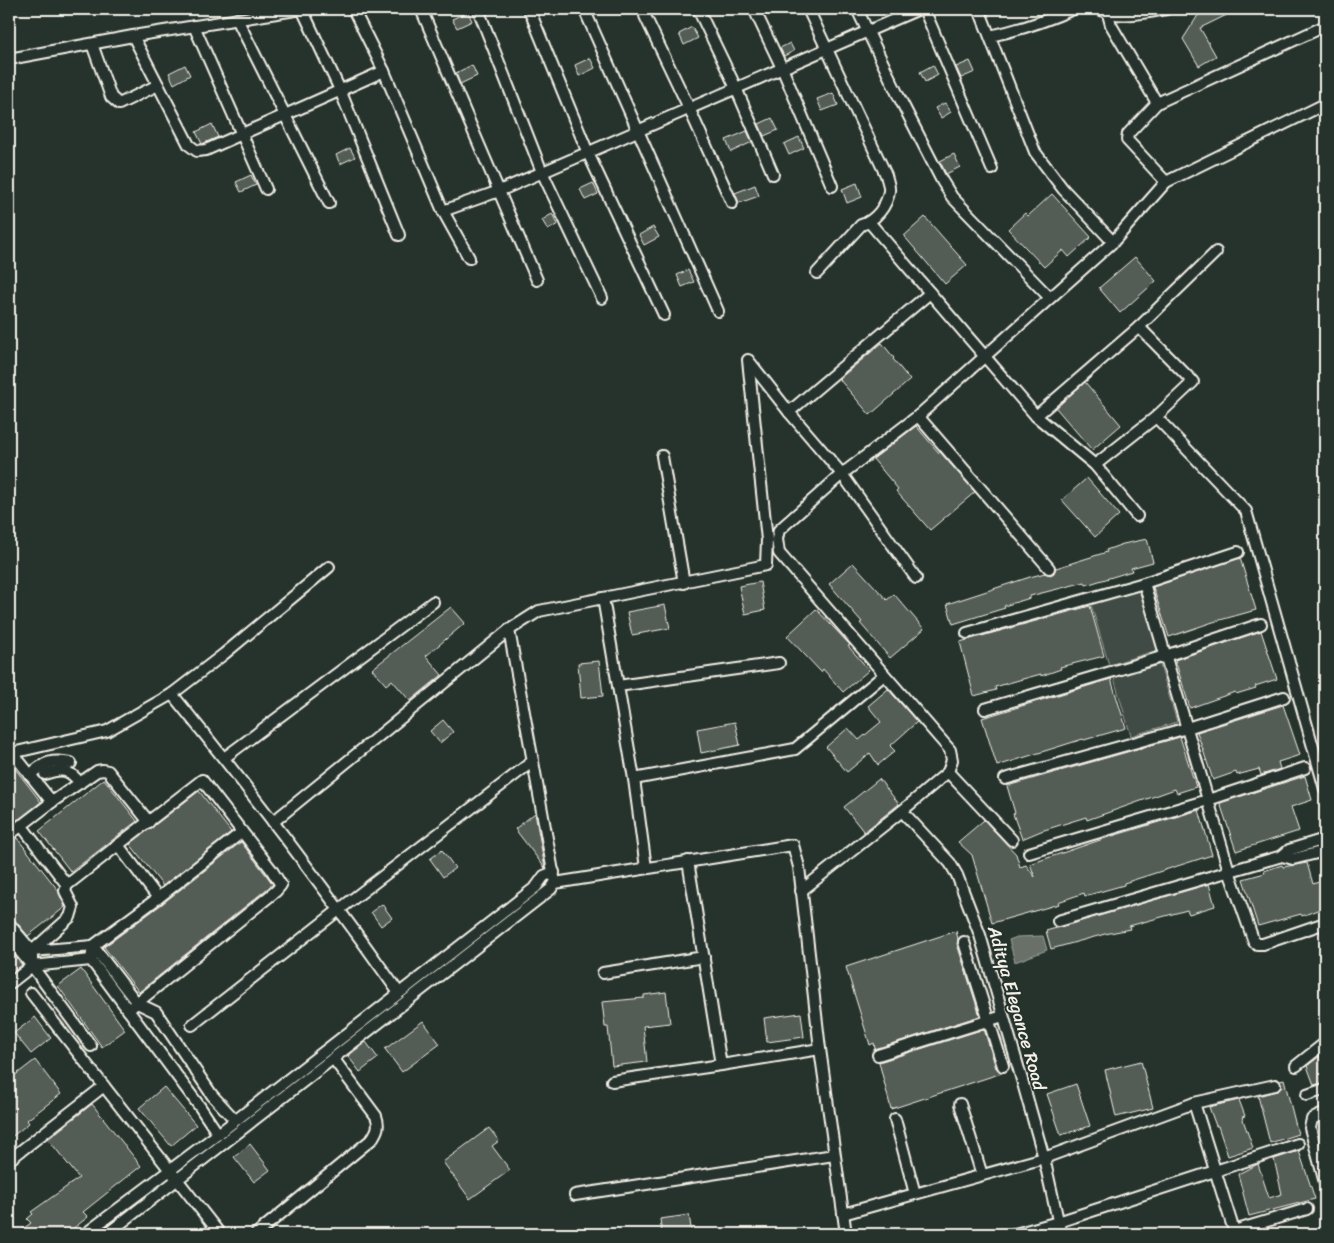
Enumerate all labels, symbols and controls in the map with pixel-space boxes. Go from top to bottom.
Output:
street label: Aditya Elegance Road [978,921,1056,1096]

